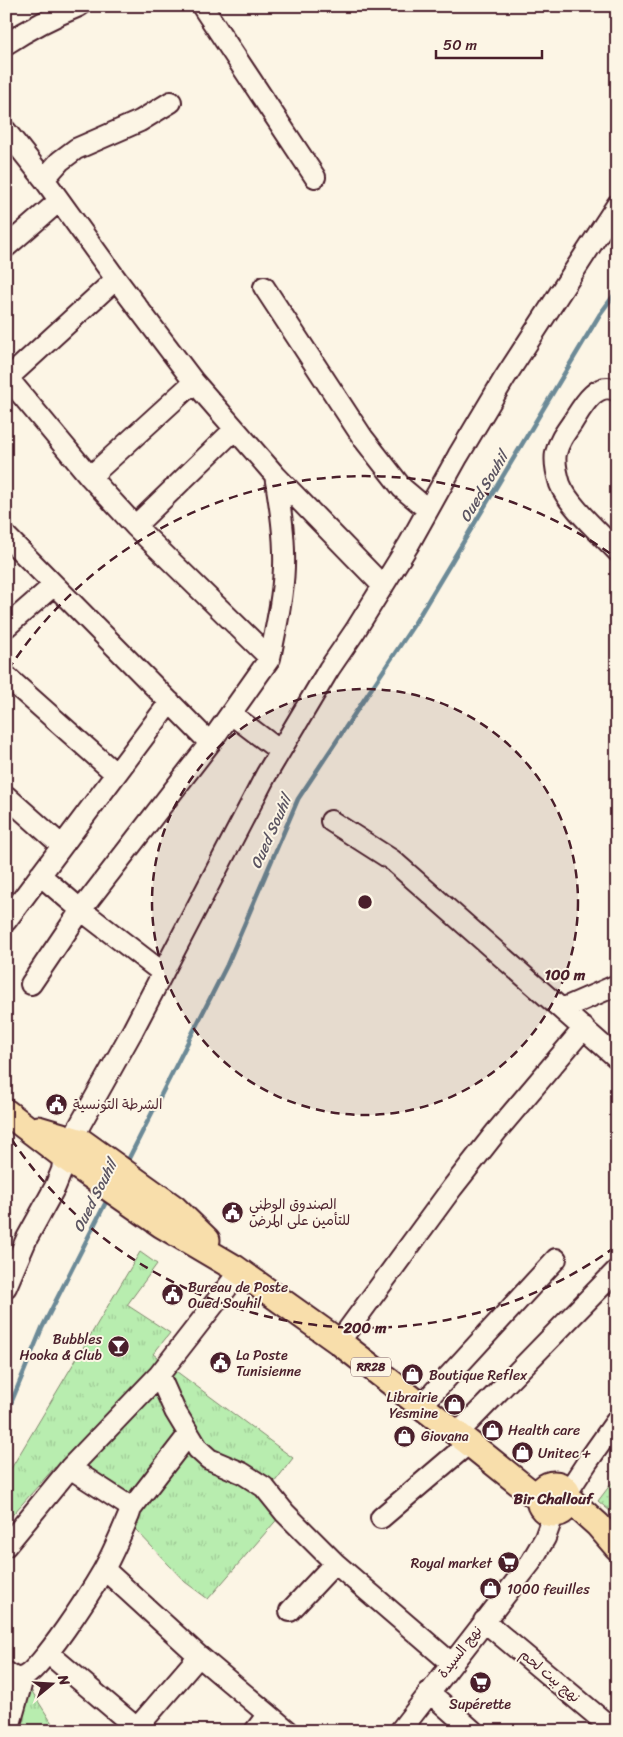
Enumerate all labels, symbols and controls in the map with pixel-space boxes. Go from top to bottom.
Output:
scale bar [436,28,542,60]
text: 50 m [443,32,478,58]
water label: Oued Souhil [453,443,517,527]
water label: Oued Souhil [243,787,300,873]
centre of rings [356,893,374,911]
text: 100 m [545,962,586,988]
public building icon: الشرطة التونسية [45,1092,69,1116]
place label: الشرطة التونسية [73,1092,162,1117]
water label: Oued Souhil [66,1152,126,1237]
place label: الصندوق الوطني للتأمين على المرض [249,1192,350,1233]
public building icon: الصندوق الوطني للتأمين على المرض [221,1200,245,1224]
place label: Bureau de Poste Oued Souhil [188,1275,288,1316]
public building icon: Bureau de Poste Oued Souhil [160,1283,184,1307]
text: 200 m [342,1315,387,1341]
place label: Bubbles Hooka & Club [20,1327,103,1368]
bar icon: Bubbles Hooka & Club [106,1335,130,1359]
place label: La Poste Tunisienne [236,1343,301,1384]
public building icon: La Poste Tunisienne [208,1351,232,1375]
road number: RR28 [351,1358,391,1376]
shop icon: Boutique Reflex [401,1363,425,1387]
place label: Boutique Reflex [429,1363,528,1388]
place label: Librairie Yesmine [387,1385,438,1426]
shop icon: Librairie Yesmine [442,1393,466,1417]
shop icon: Health care [480,1418,504,1442]
place label: Health care [508,1418,580,1443]
shop icon: Giovana [393,1424,417,1448]
place label: Giovana [421,1424,469,1449]
shop icon: Unitec + [510,1441,534,1465]
place label: Unitec + [538,1441,592,1466]
district label: Bir Challouf [514,1486,595,1512]
place label: Royal market [411,1551,493,1576]
supermarket icon: Royal market [496,1551,520,1575]
shop icon: 1000 feuilles [479,1577,503,1601]
place label: 1000 feuilles [507,1577,590,1602]
street label: نهج السيدة [431,1620,489,1684]
street label: نهج بيت لحم [514,1643,586,1709]
north arrow [28,1660,78,1710]
supermarket icon: Supérette [468,1670,492,1694]
text: N [50,1671,77,1689]
place label: Supérette [449,1692,511,1717]

